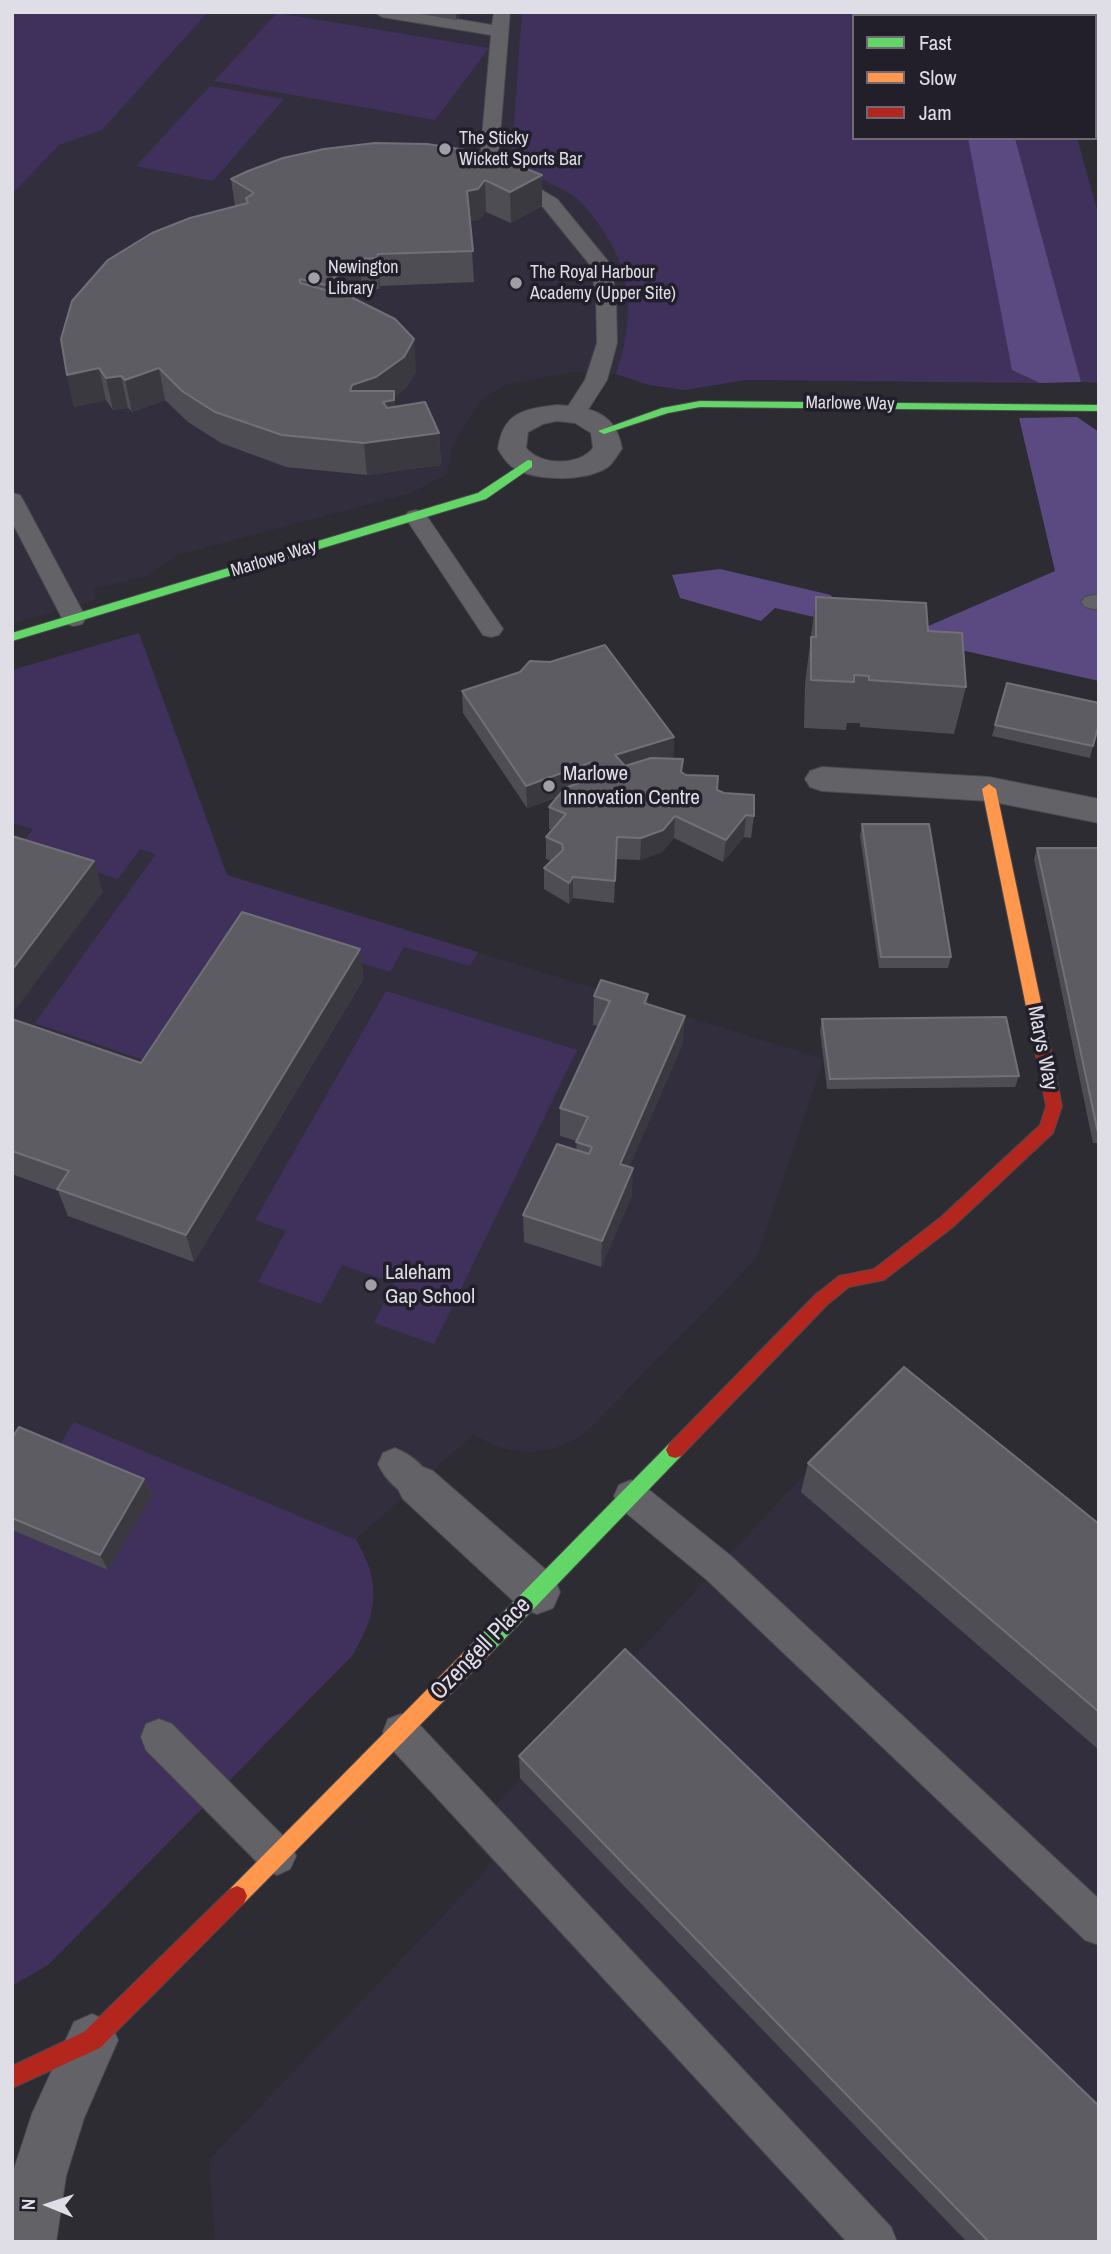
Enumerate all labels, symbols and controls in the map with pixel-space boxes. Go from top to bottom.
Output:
legend [852,14,1097,140]
text: Fast [919,28,952,57]
text: Slow [919,63,956,92]
text: Jam [919,98,952,127]
place label: The Sticky Wickett Sports Bar [459,128,582,170]
marker: The Sticky Wickett Sports Bar [437,141,453,157]
place label: Newington Library [328,257,399,300]
place label: The Royal Harbour Academy (Upper Site) [530,262,676,304]
marker: Newington Library [306,270,322,286]
marker: The Royal Harbour Academy (Upper Site) [508,275,524,291]
street label: Marlowe Way [805,392,895,416]
street label: Marlowe Way [228,536,320,582]
place label: Marlowe Innovation Centre [563,761,700,811]
marker: Marlowe Innovation Centre [541,778,557,794]
street label: Marys Way [1021,1004,1063,1092]
place label: Laleham Gap School [385,1260,475,1310]
marker: Laleham Gap School [363,1277,379,1293]
street label: Ozengell Place [425,1591,537,1707]
north arrow [14,2170,84,2240]
text: N [15,2198,41,2210]

